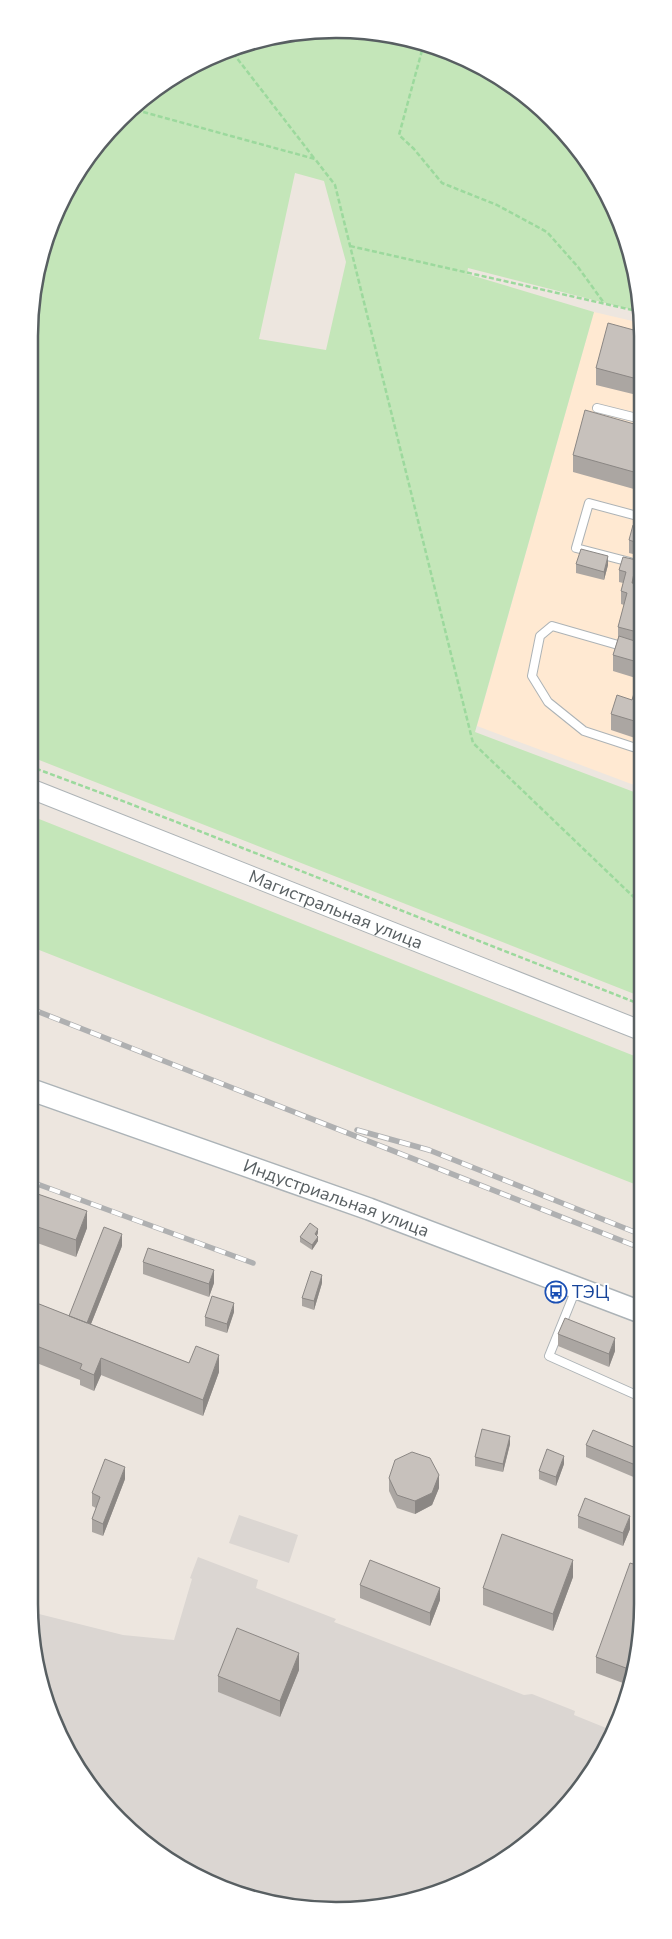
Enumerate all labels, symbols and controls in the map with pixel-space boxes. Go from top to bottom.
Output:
street label: Магистральная улица [245,864,426,955]
street label: Индустриальная улица [240,1154,433,1243]
bus stop icon: ТЭЦ [544,1280,568,1304]
place label: ТЭЦ [572,1280,609,1304]

